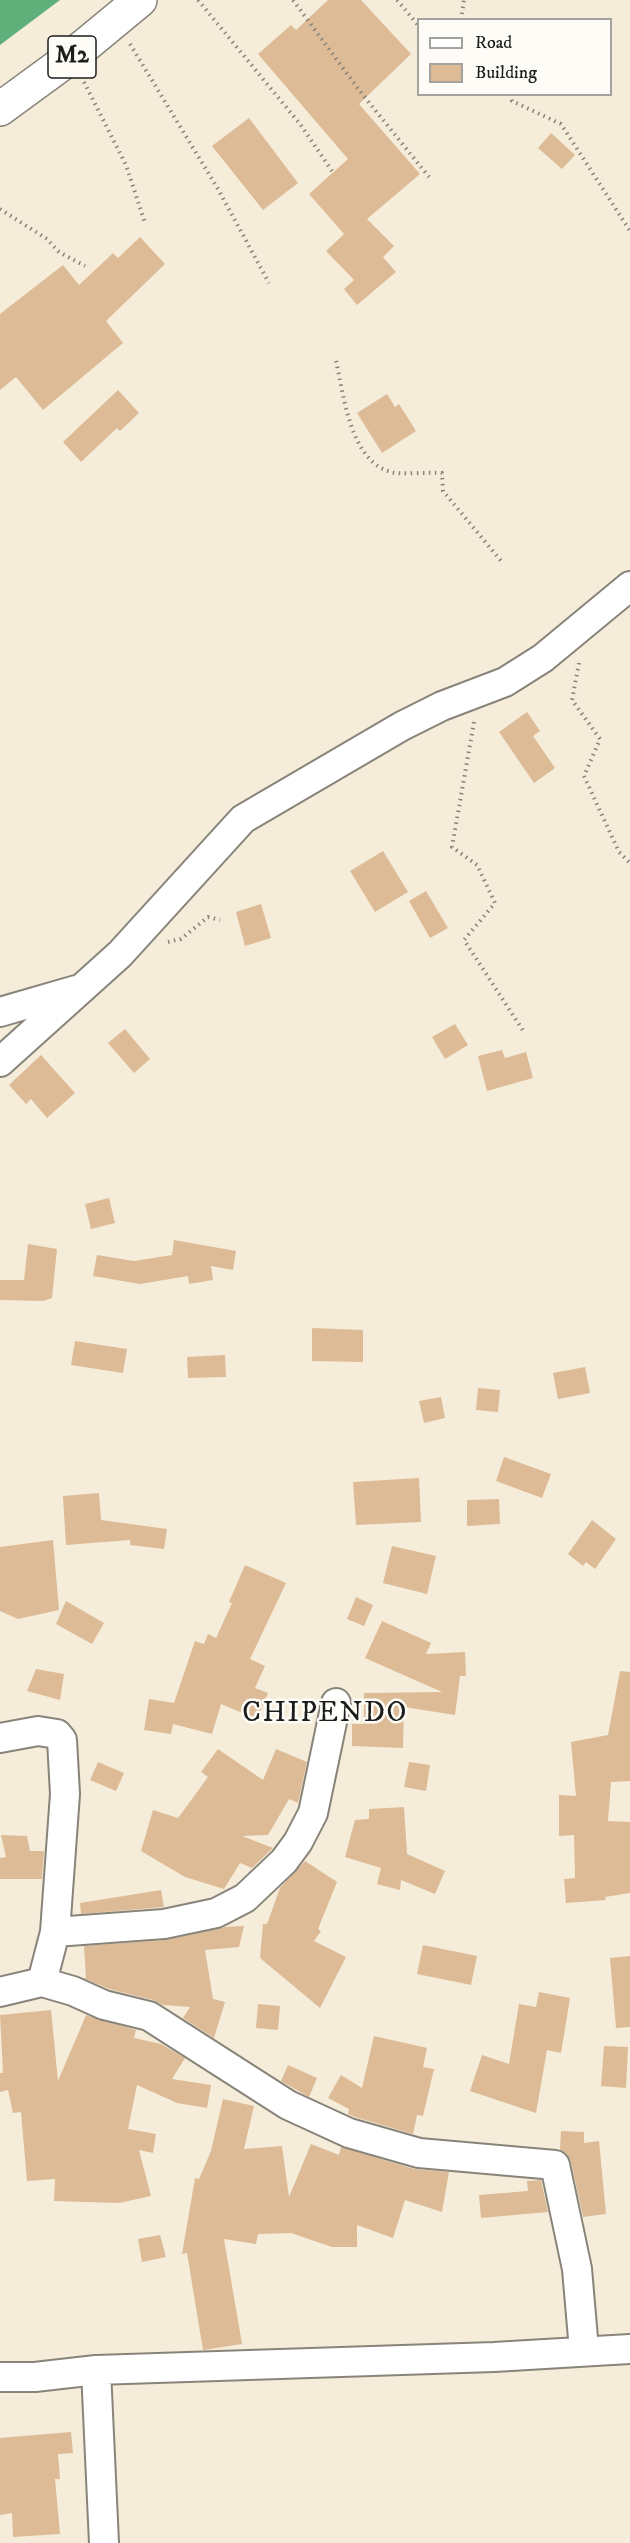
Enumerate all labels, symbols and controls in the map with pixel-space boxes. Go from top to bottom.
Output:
legend [417,18,612,96]
text: Road [475,32,512,54]
road number: M2 [48,36,96,78]
text: Building [475,62,537,84]
district label: CHIPENDO [242,1698,408,1732]

